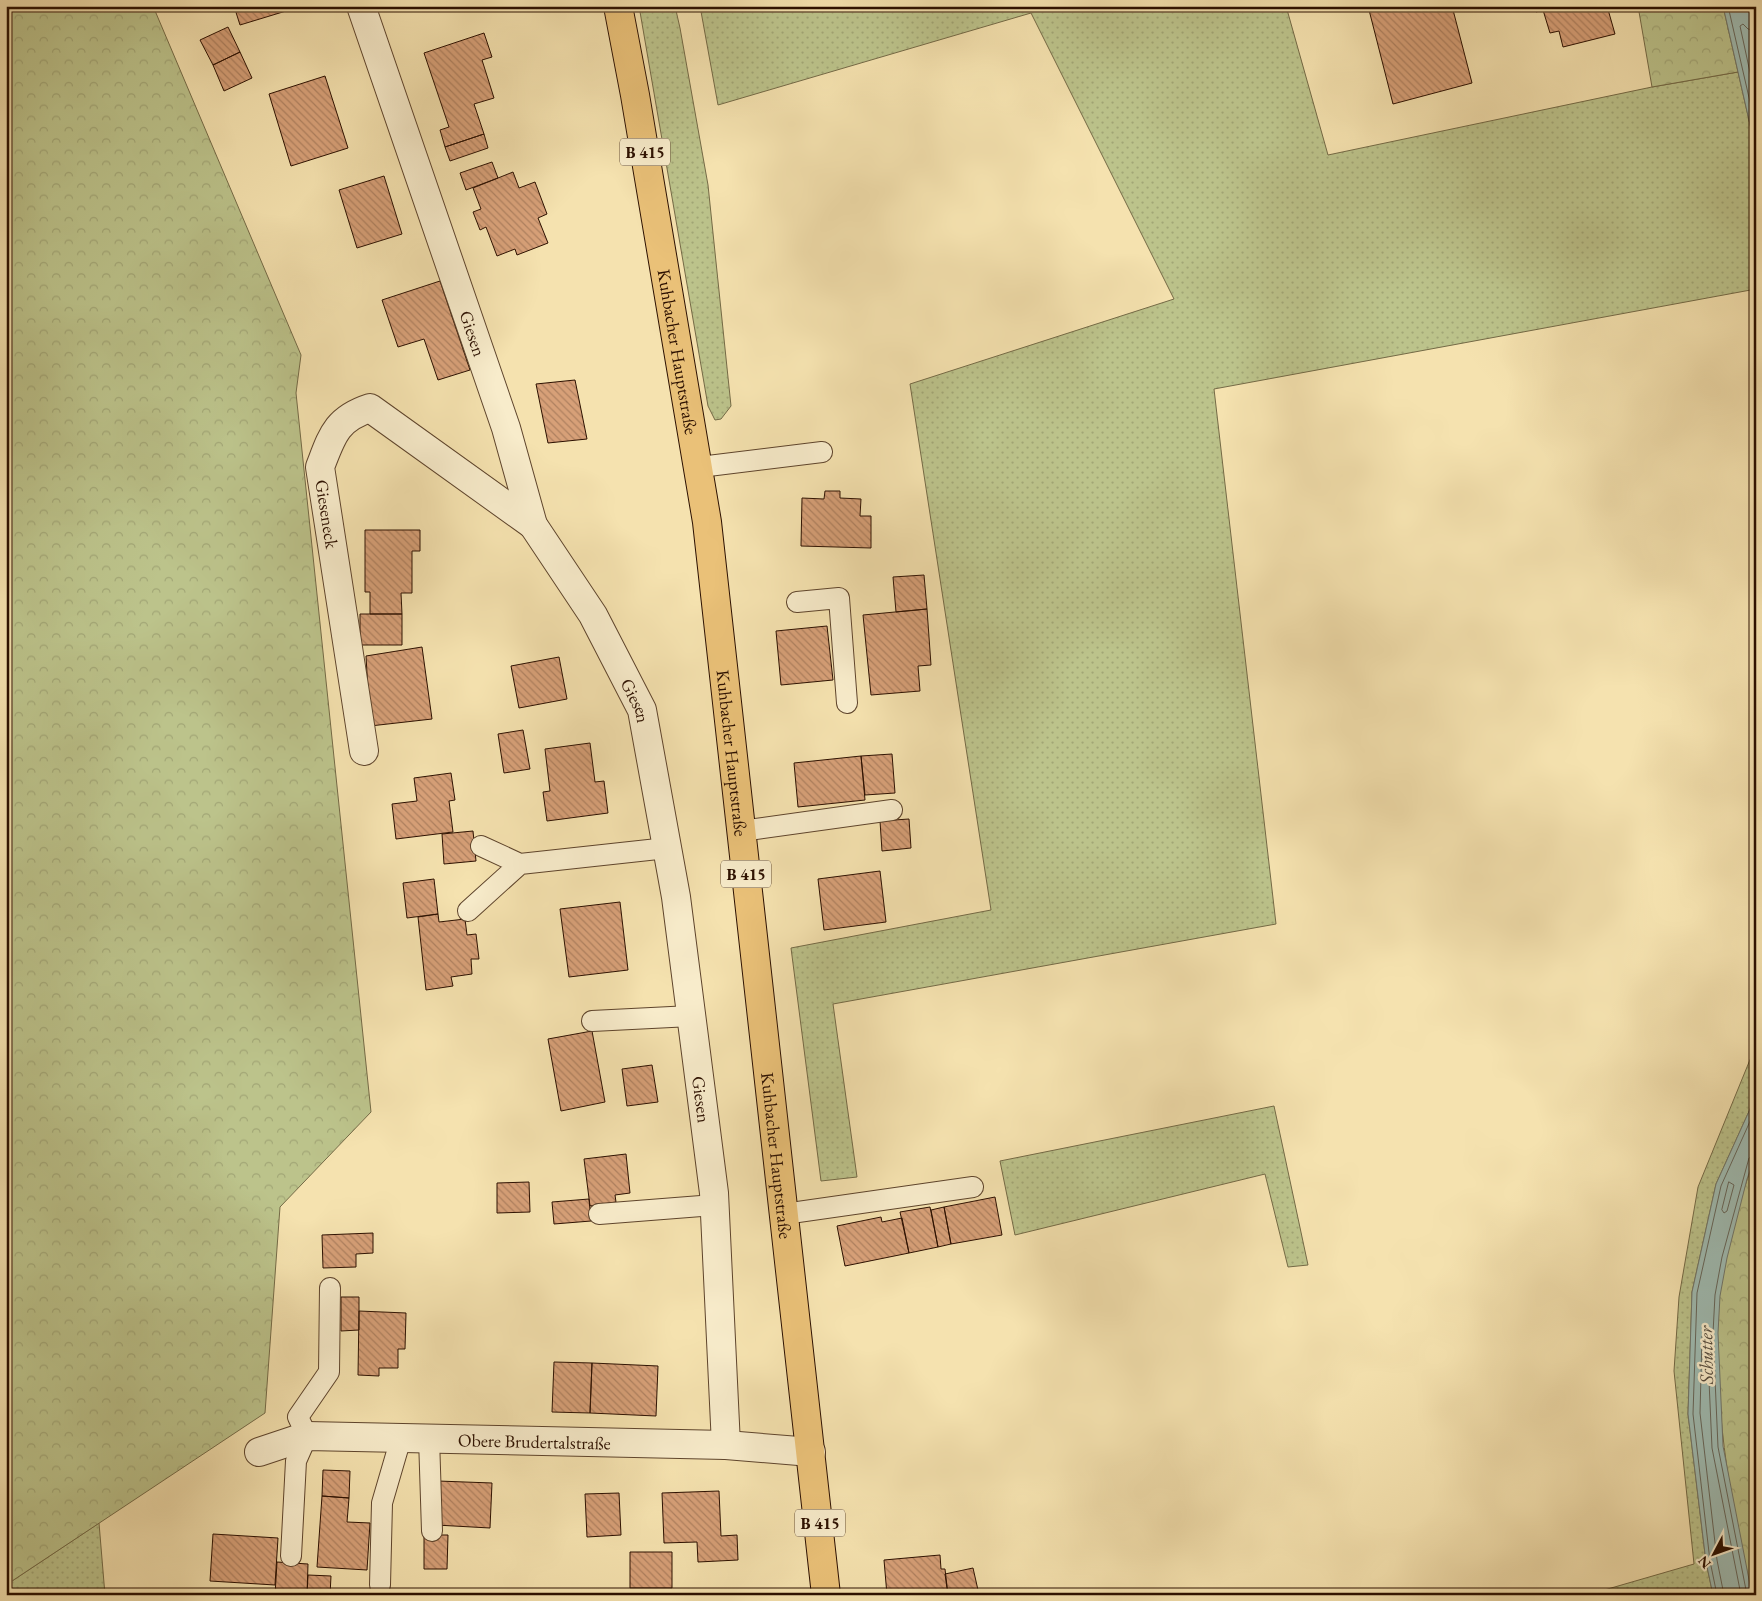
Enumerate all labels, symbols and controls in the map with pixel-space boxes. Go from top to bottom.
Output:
road number: B 415 [620,138,670,166]
street label: Kuhbacher Hauptstraße [653,267,704,436]
street label: Giesen [455,307,492,360]
street label: Gieseneck [310,478,344,551]
street label: Kuhbacher Hauptstraße [712,668,753,837]
street label: Giesen [616,674,656,725]
road number: B 415 [721,861,771,888]
street label: Kuhbacher Hauptstraße [757,1071,798,1240]
street label: Giesen [688,1075,716,1125]
water label: Schutter [1693,1325,1719,1385]
street label: Obere Brudertalstraße [458,1428,611,1454]
road number: B 415 [795,1510,845,1536]
north arrow [1690,1528,1740,1578]
text: N [1693,1552,1715,1573]

